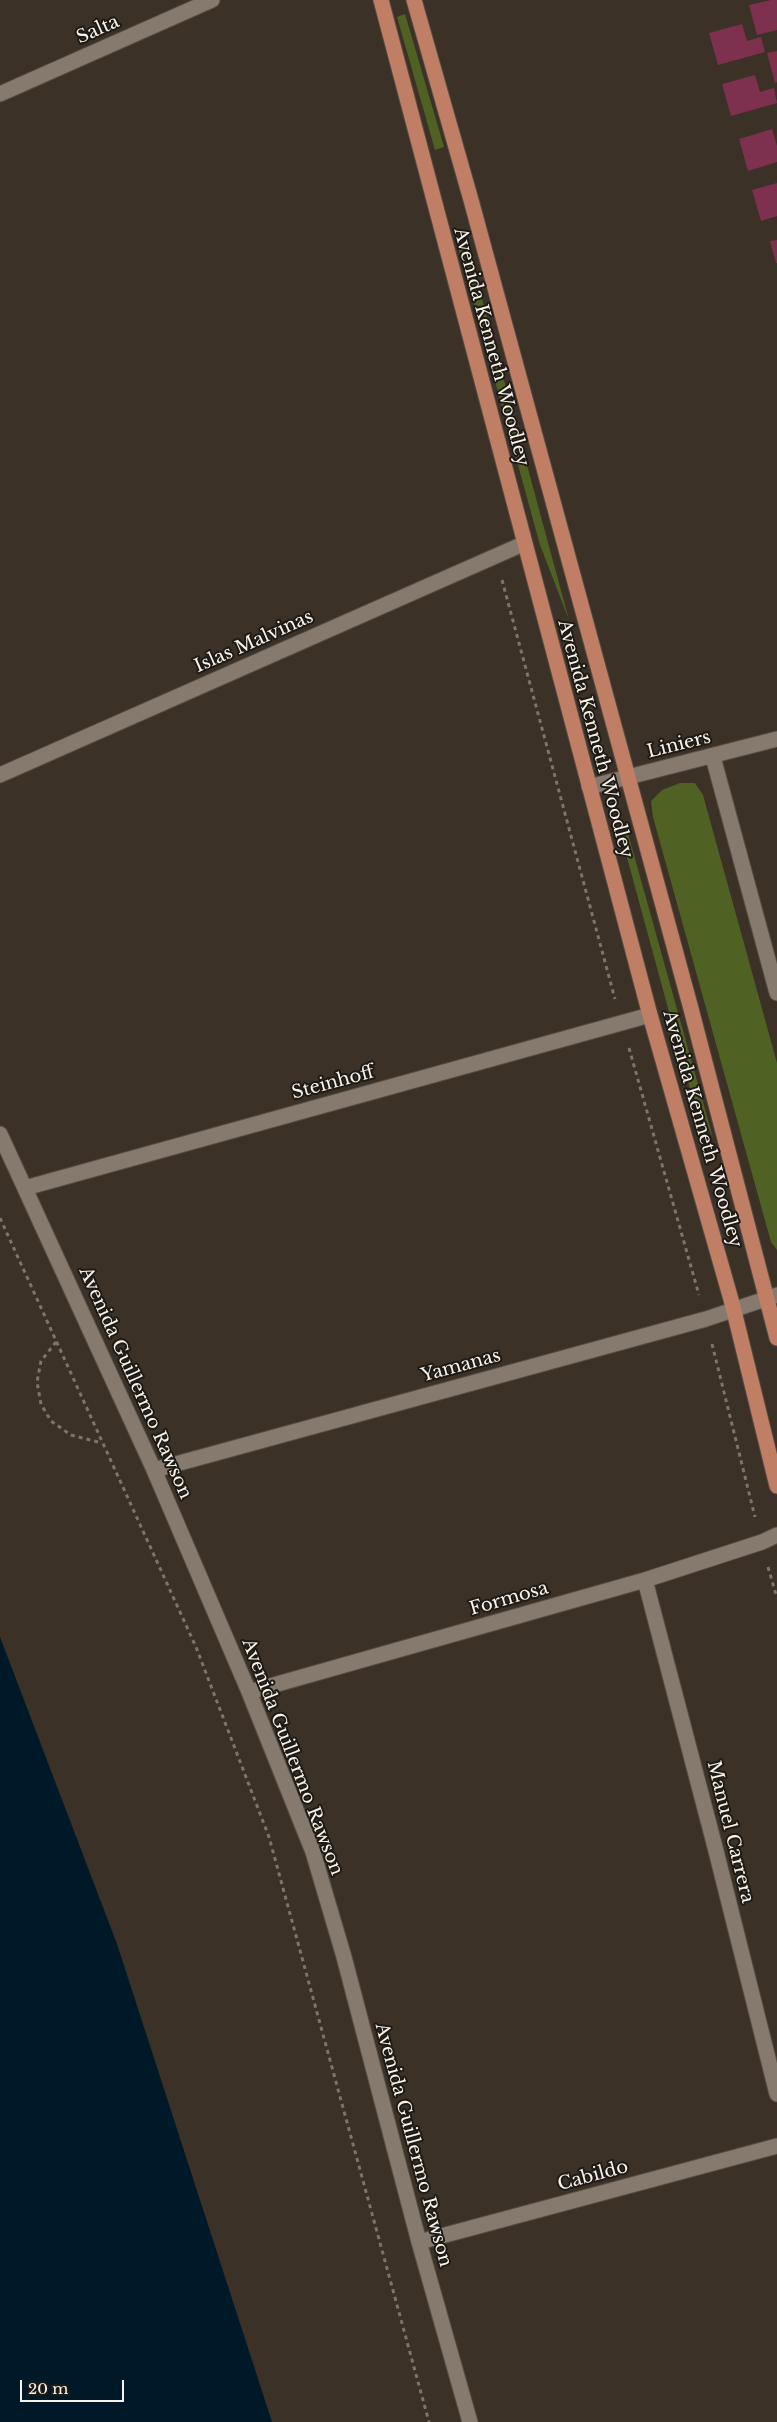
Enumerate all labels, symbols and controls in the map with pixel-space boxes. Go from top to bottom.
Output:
street label: Salta [73,11,123,49]
street label: Avenida Kenneth Woodley [449,225,533,469]
street label: Islas Malvinas [191,606,317,678]
street label: Avenida Kenneth Woodley [553,617,637,861]
street label: Liniers [645,727,713,763]
street label: Avenida Kenneth Woodley [658,1008,746,1250]
street label: Steinhoff [289,1062,377,1104]
street label: Avenida Guillermo Rawson [74,1264,196,1502]
street label: Yamanas [419,1345,503,1387]
street label: Formosa [467,1577,551,1621]
street label: Avenida Guillermo Rawson [237,1636,347,1878]
street label: Manuel Carrera [702,1759,758,1905]
street label: Avenida Guillermo Rawson [370,2021,456,2269]
street label: Cabildo [555,2156,631,2196]
scale bar [22,2370,126,2402]
text: 20 m [28,2379,68,2398]

